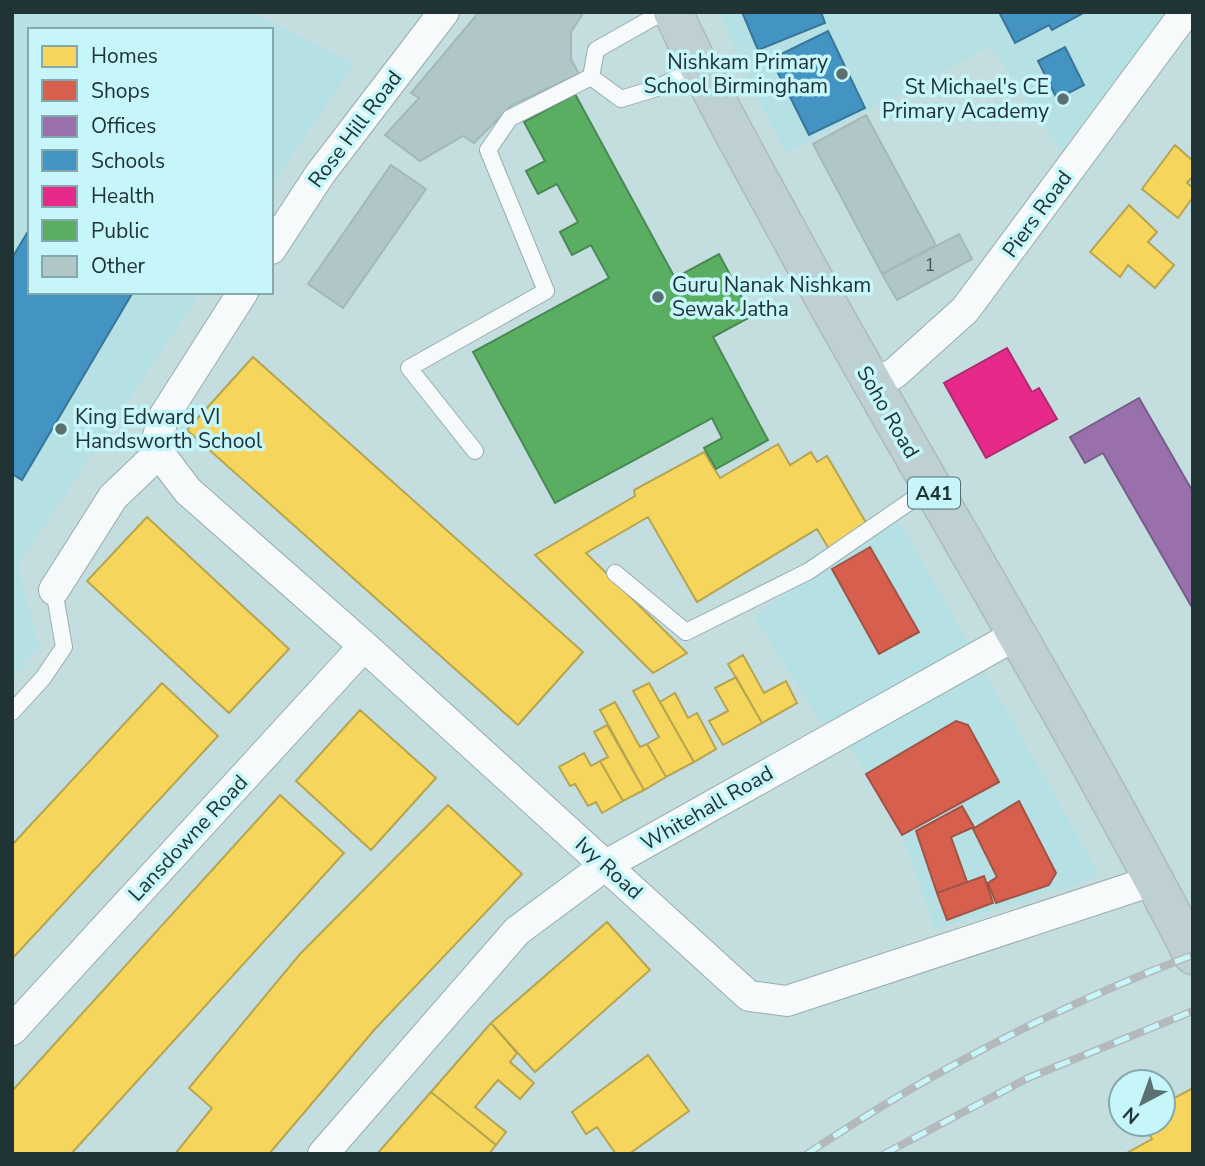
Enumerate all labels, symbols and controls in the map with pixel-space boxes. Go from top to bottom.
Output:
legend [28,28,273,294]
text: Homes [91,42,158,70]
place label: Nishkam Primary School Birmingham [644,48,828,100]
street label: Rose Hill Road [302,65,408,193]
marker: Nishkam Primary School Birmingham [834,66,850,82]
place label: St Michael's CE Primary Academy [882,73,1049,125]
text: Shops [91,77,150,105]
marker: St Michael's CE Primary Academy [1055,91,1071,107]
text: Offices [91,112,156,140]
text: Schools [91,147,165,175]
street label: Piers Road [996,165,1078,263]
text: Health [91,182,155,210]
text: Public [91,217,149,245]
text: Other [91,252,146,280]
house number: 1 [925,253,935,277]
place label: Guru Nanak Nishkam Sewak Jatha [672,271,871,323]
marker: Guru Nanak Nishkam Sewak Jatha [650,289,666,305]
street label: Soho Road [850,361,926,463]
place label: King Edward VI Handsworth School [75,403,263,455]
marker: King Edward VI Handsworth School [53,421,69,437]
road number: A41 [908,478,960,508]
street label: Whitehall Road [636,759,778,857]
street label: Lansdowne Road [122,769,254,907]
street label: Ivy Road [569,830,649,906]
north arrow [1107,1068,1177,1138]
text: N [1118,1101,1145,1130]

